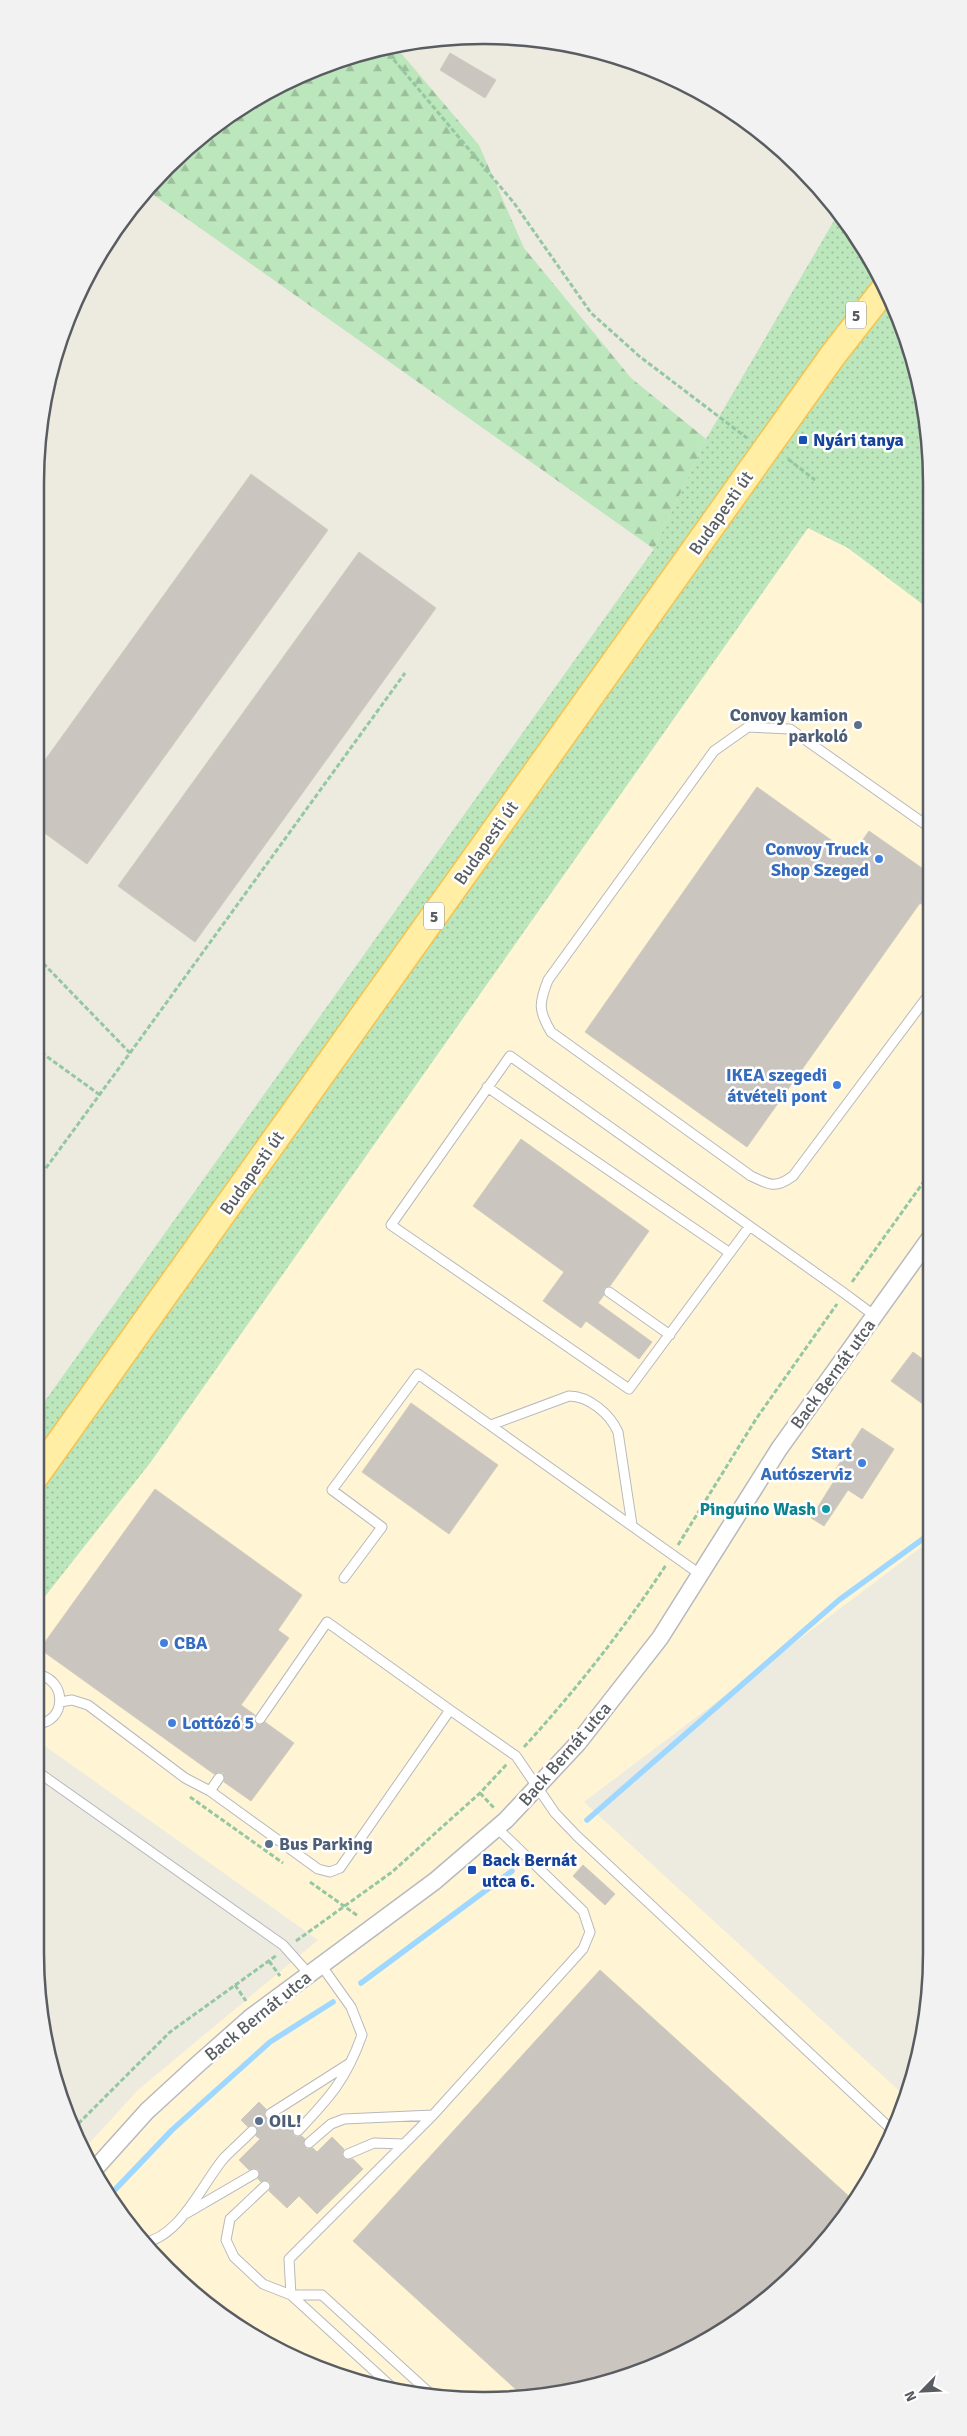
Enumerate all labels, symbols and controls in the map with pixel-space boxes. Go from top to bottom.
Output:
road number: 5 [846,302,866,328]
place label: Nyári tanya [813,429,904,451]
marker: Nyári tanya [797,434,809,446]
street label: Budapesti út [684,467,758,559]
place label: Convoy kamion parkoló [730,704,848,747]
marker: Convoy kamion parkoló [852,719,864,731]
street label: Budapesti út [449,797,523,889]
place label: Convoy Truck Shop Szeged [765,838,870,881]
marker: Convoy Truck Shop Szeged [873,853,885,865]
road number: 5 [424,902,444,929]
place label: IKEA szegedi átvételi pont [726,1064,827,1107]
marker: IKEA szegedi átvételi pont [831,1079,843,1091]
street label: Budapesti út [215,1127,289,1219]
street label: Back Bernát utca [786,1315,880,1433]
place label: Start Autószerviz [761,1442,852,1485]
marker: Start Autószerviz [856,1457,868,1469]
place label: Pinguino Wash [699,1498,816,1520]
marker: Pinguino Wash [820,1503,832,1515]
place label: CBA [174,1632,208,1654]
marker: CBA [158,1637,170,1649]
street label: Back Bernát utca [514,1698,616,1810]
place label: Lottózó 5 [182,1712,254,1734]
marker: Lottózó 5 [166,1717,178,1729]
place label: Bus Parking [279,1833,373,1855]
marker: Bus Parking [263,1838,275,1850]
place label: Back Bernát utca 6. [482,1849,577,1892]
marker: Back Bernát utca 6. [466,1864,478,1876]
street label: Back Bernát utca [200,1966,316,2066]
place label: OIL! [269,2110,302,2132]
marker: OIL! [253,2115,265,2127]
north arrow [897,2366,947,2416]
text: N [901,2388,920,2404]

